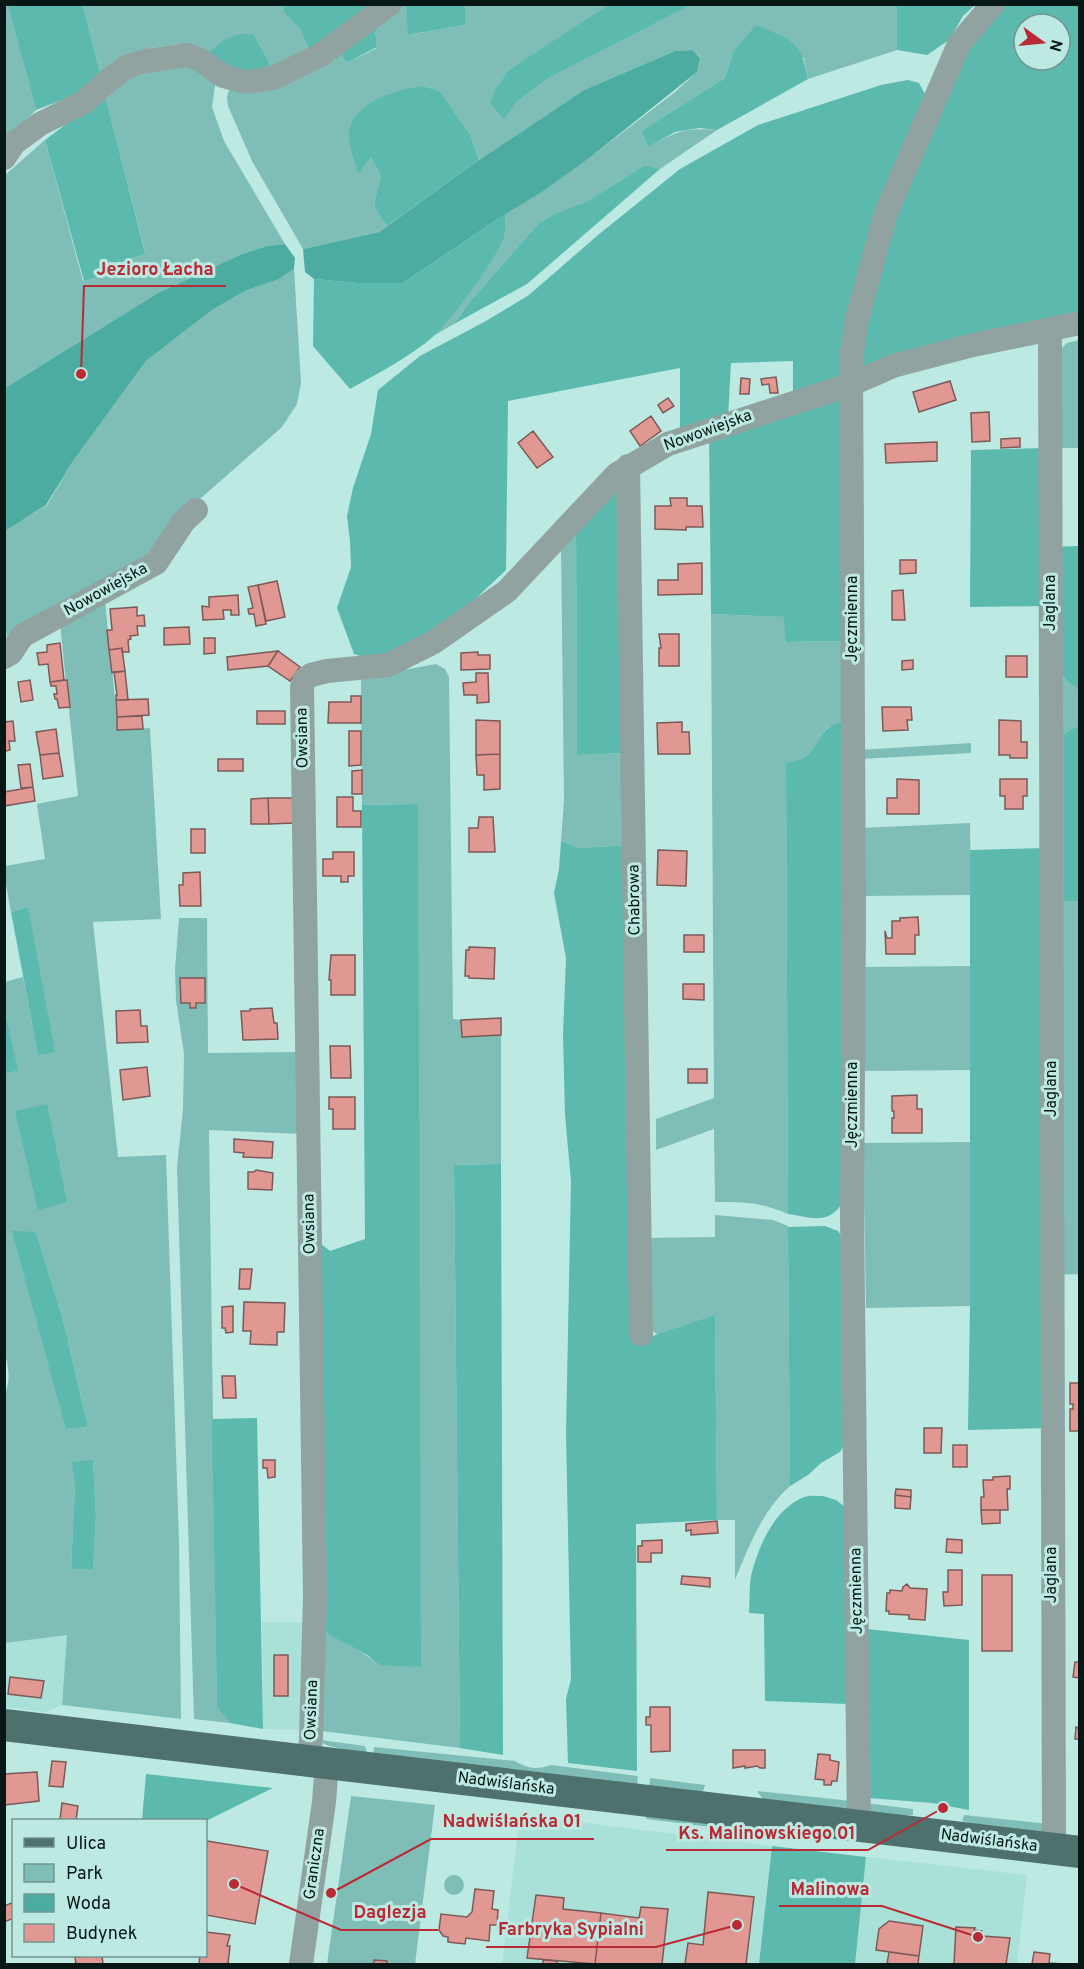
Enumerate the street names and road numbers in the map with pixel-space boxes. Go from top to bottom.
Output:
street label: Nowowiejska [661,406,755,456]
street label: Nowowiejska [61,559,151,621]
street label: Jaglana [1041,575,1061,631]
street label: Jęczmienna [843,576,863,662]
street label: Owsiana [292,708,314,768]
street label: Chabrowa [624,864,646,936]
street label: Jaglana [1042,1061,1062,1117]
street label: Jęczmienna [843,1062,863,1148]
street label: Owsiana [299,1194,321,1254]
street label: Jaglana [1042,1547,1062,1603]
street label: Jęczmienna [846,1548,868,1634]
street label: Owsiana [301,1679,323,1741]
street label: Nadwiślańska [456,1768,556,1800]
street label: Nadwiślańska [939,1825,1039,1857]
street label: Graniczna [300,1827,330,1901]

